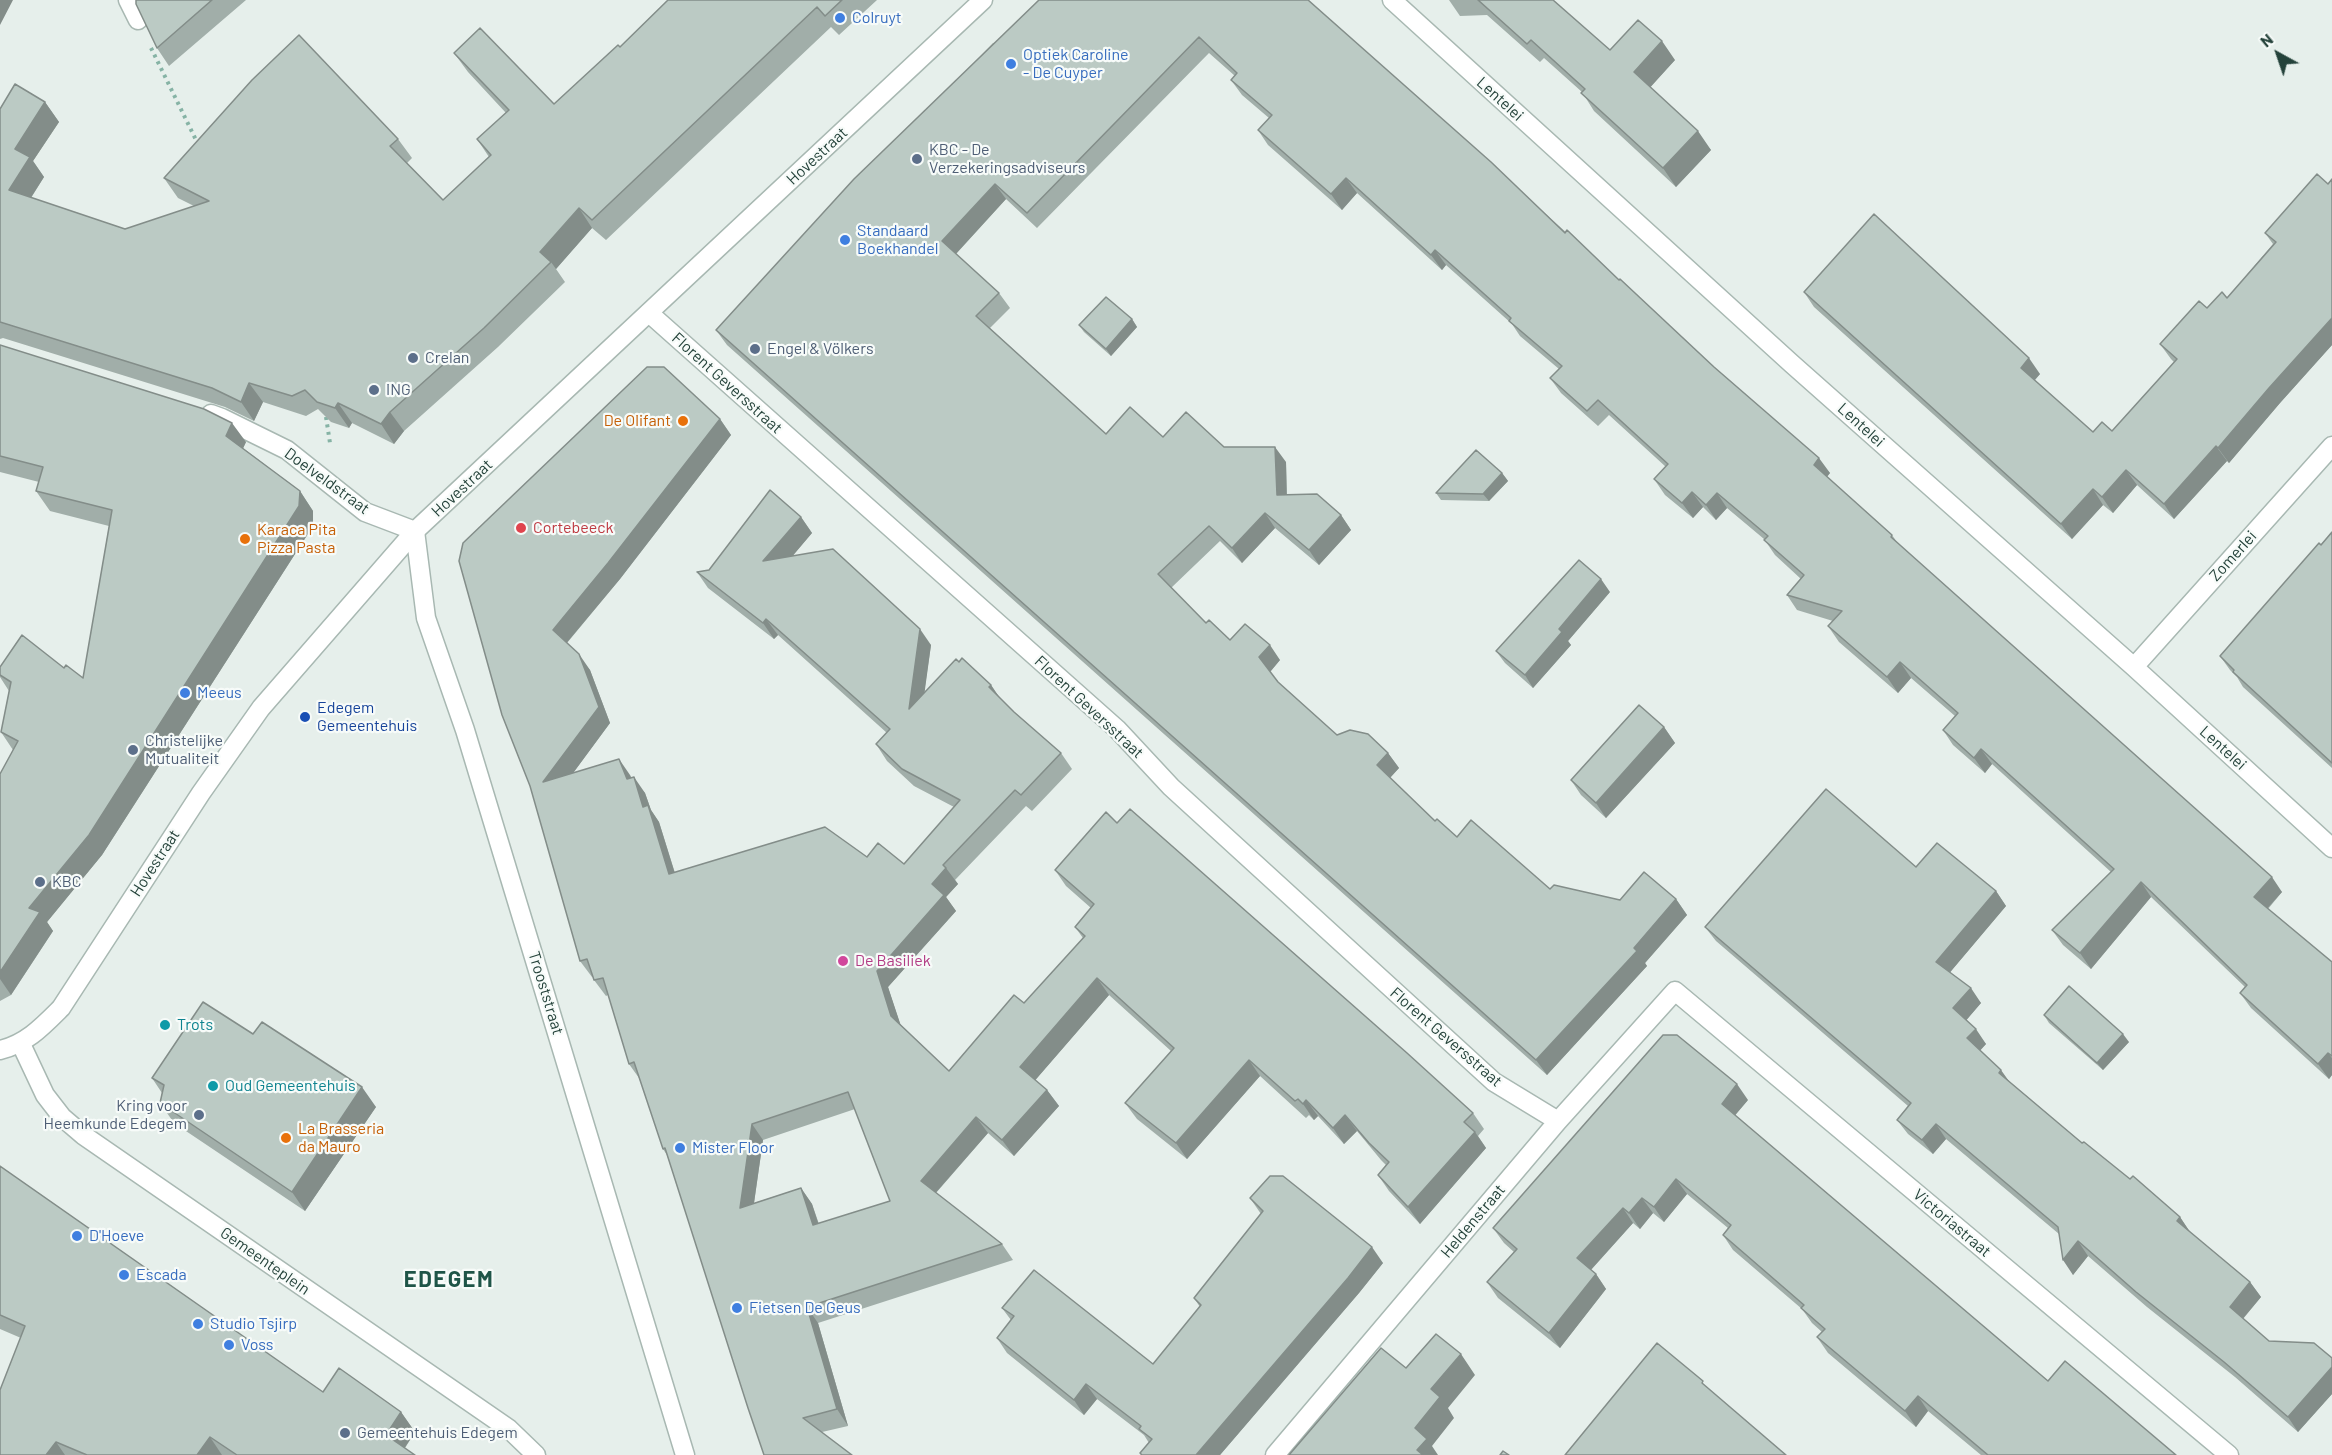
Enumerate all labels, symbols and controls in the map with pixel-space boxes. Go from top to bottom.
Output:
place label: Colruyt [852,8,902,28]
marker: Colruyt [833,11,847,25]
north arrow [2248,24,2308,84]
text: N [2256,29,2276,51]
place label: Optiek Caroline - De Cuyper [1023,45,1128,83]
marker: Optiek Caroline - De Cuyper [1004,57,1018,71]
street label: Lentelei [1473,73,1527,125]
street label: Hovestraat [783,123,851,189]
place label: KBC - De Verzekeringsadviseurs [929,140,1085,178]
marker: KBC - De Verzekeringsadviseurs [910,152,924,166]
place label: Standaard Boekhandel [857,221,939,259]
marker: Standaard Boekhandel [838,233,852,247]
street label: Florent Geversstraat [668,328,786,438]
place label: Engel & Völkers [767,339,874,359]
marker: Engel & Völkers [748,342,762,356]
place label: Crelan [425,348,469,368]
marker: Crelan [406,351,420,365]
place label: ING [386,380,411,400]
marker: ING [367,383,381,397]
street label: Lentelei [1834,399,1888,451]
place label: De Olifant [604,411,671,431]
marker: De Olifant [676,414,690,428]
street label: Doelveldstraat [281,444,373,518]
street label: Hovestraat [428,455,496,521]
place label: Cortebeeck [533,518,614,538]
place label: Karaca Pita Pizza Pasta [257,520,336,558]
marker: Cortebeeck [514,521,528,535]
street label: Zomerlei [2205,527,2261,585]
marker: Karaca Pita Pizza Pasta [238,532,252,546]
street label: Florent Geversstraat [1031,652,1147,762]
place label: Meeus [197,683,242,703]
marker: Meeus [178,686,192,700]
place label: Edegem Gemeentehuis [317,698,417,736]
marker: Edegem Gemeentehuis [298,710,312,724]
street label: Lentelei [2196,722,2250,774]
place label: Christelijke Mutualiteit [145,731,223,769]
marker: Christelijke Mutualiteit [126,743,140,757]
street label: Hovestraat [126,826,184,900]
place label: KBC [52,872,81,892]
marker: KBC [33,875,47,889]
street label: Trooststraat [524,949,568,1037]
place label: De Basiliek [855,951,931,971]
marker: De Basiliek [836,954,850,968]
street label: Florent Geversstraat [1386,983,1506,1091]
place label: Trots [177,1015,213,1035]
marker: Trots [158,1018,172,1032]
place label: Oud Gemeentehuis [225,1076,356,1096]
marker: Oud Gemeentehuis [206,1079,220,1093]
place label: Kring voor Heemkunde Edegem [43,1096,187,1134]
marker: Kring voor Heemkunde Edegem [192,1108,206,1122]
place label: La Brasseria da Mauro [298,1119,384,1157]
marker: La Brasseria da Mauro [279,1131,293,1145]
place label: Mister Floor [692,1138,774,1158]
marker: Mister Floor [673,1141,687,1155]
street label: Heldenstraat [1437,1180,1509,1262]
street label: Victoriastraat [1909,1185,1995,1261]
street label: Gemeenteplein [216,1223,314,1299]
place label: D'Hoeve [89,1226,144,1246]
marker: D'Hoeve [70,1229,84,1243]
place label: Escada [136,1265,187,1285]
district label: EDEGEM [404,1267,494,1293]
marker: Escada [117,1268,131,1282]
place label: Fietsen De Geus [749,1298,861,1318]
marker: Fietsen De Geus [730,1301,744,1315]
place label: Studio Tsjirp [210,1314,297,1334]
marker: Studio Tsjirp [191,1317,205,1331]
place label: Voss [241,1335,274,1355]
marker: Voss [222,1338,236,1352]
place label: Gemeentehuis Edegem [357,1423,518,1443]
marker: Gemeentehuis Edegem [338,1426,352,1440]

